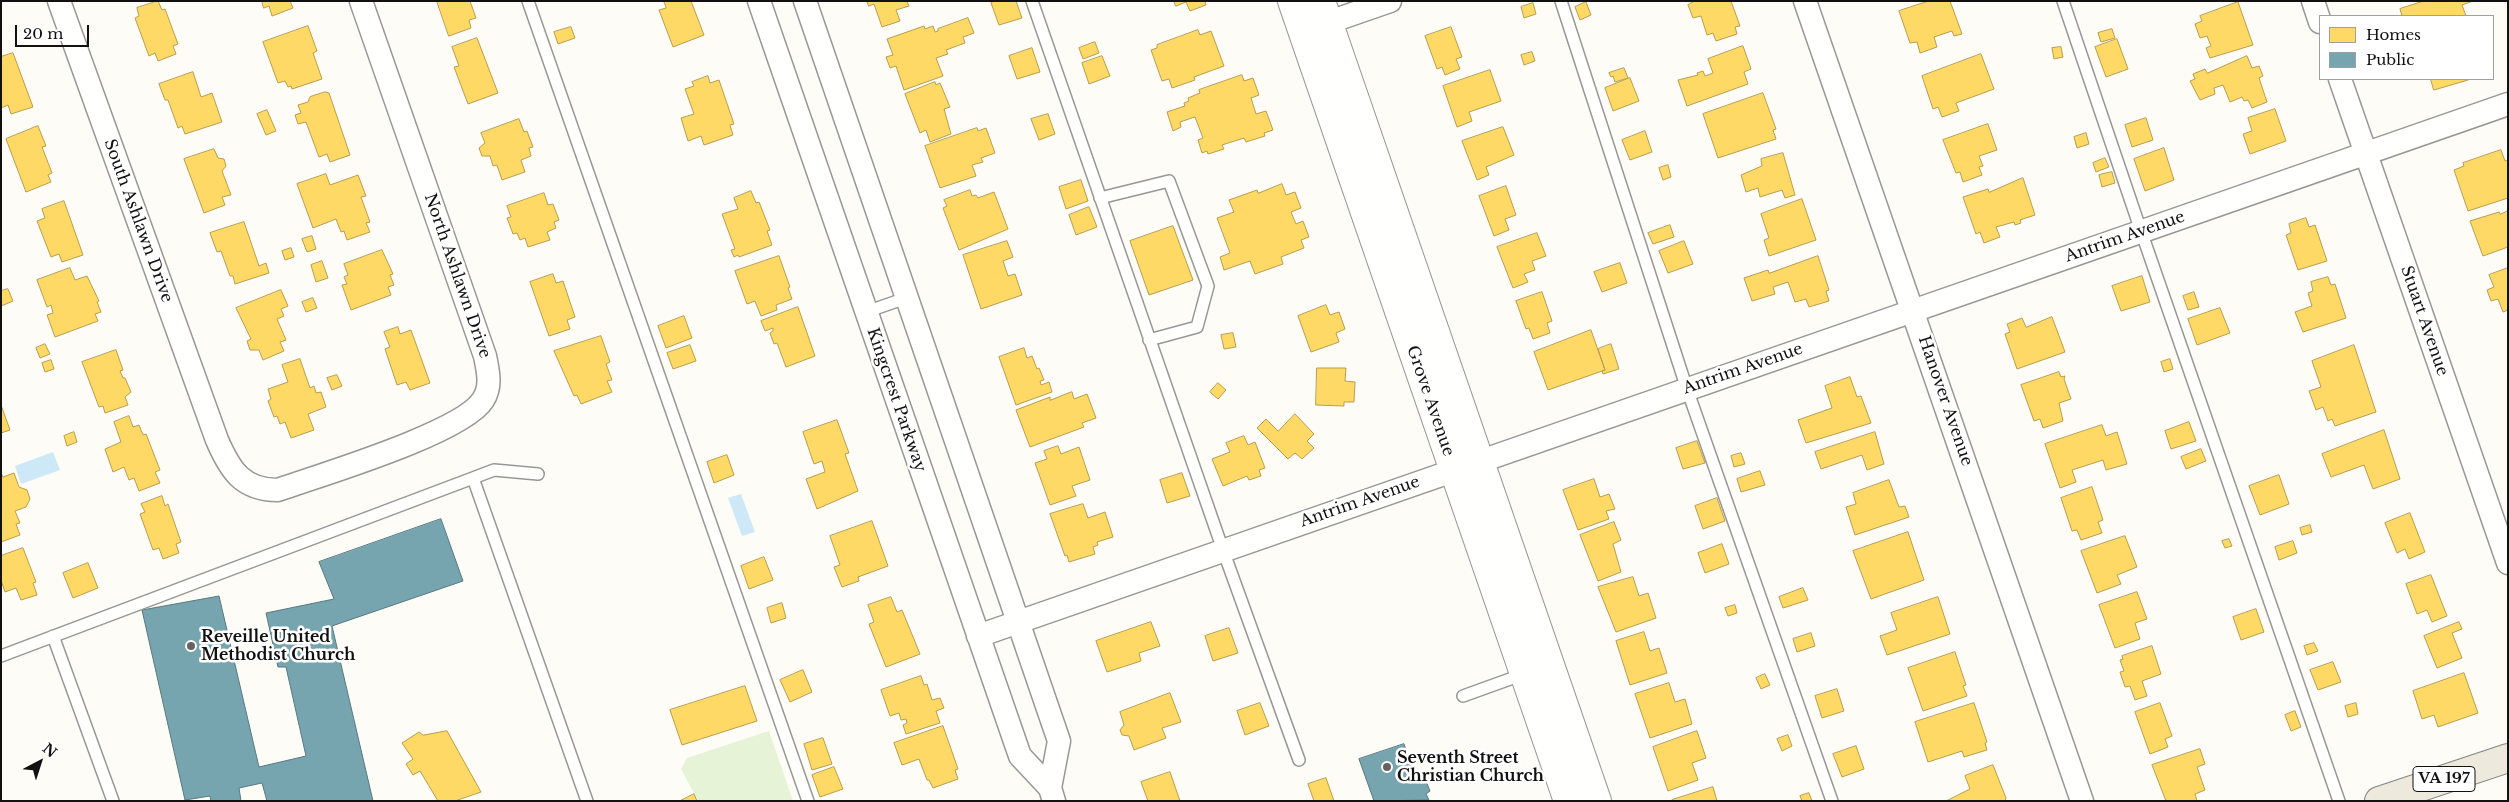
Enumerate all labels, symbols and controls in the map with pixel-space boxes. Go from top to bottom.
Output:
scale bar [18,15,91,47]
legend [2319,15,2494,80]
text: 20 m [23,24,63,43]
text: Homes [2366,25,2421,44]
text: Public [2366,50,2414,69]
street label: South Ashlawn Drive [99,137,177,305]
street label: North Ashlawn Drive [420,191,494,361]
street label: Antrim Avenue [2063,208,2187,266]
street label: Stuart Avenue [2396,263,2452,379]
street label: Kingcrest Parkway [862,326,930,474]
street label: Hanover Avenue [1914,333,1976,469]
street label: Antrim Avenue [1681,340,1805,398]
street label: Grove Avenue [1402,343,1458,459]
street label: Antrim Avenue [1298,473,1422,531]
place label: Reveille United Methodist Church [201,627,355,665]
marker: Reveille United Methodist Church [185,640,197,652]
north arrow [15,737,65,787]
text: N [39,739,60,762]
place label: Seventh Street Christian Church [1397,748,1544,786]
marker: Seventh Street Christian Church [1381,761,1393,773]
road number: VA 197 [2413,766,2475,792]

